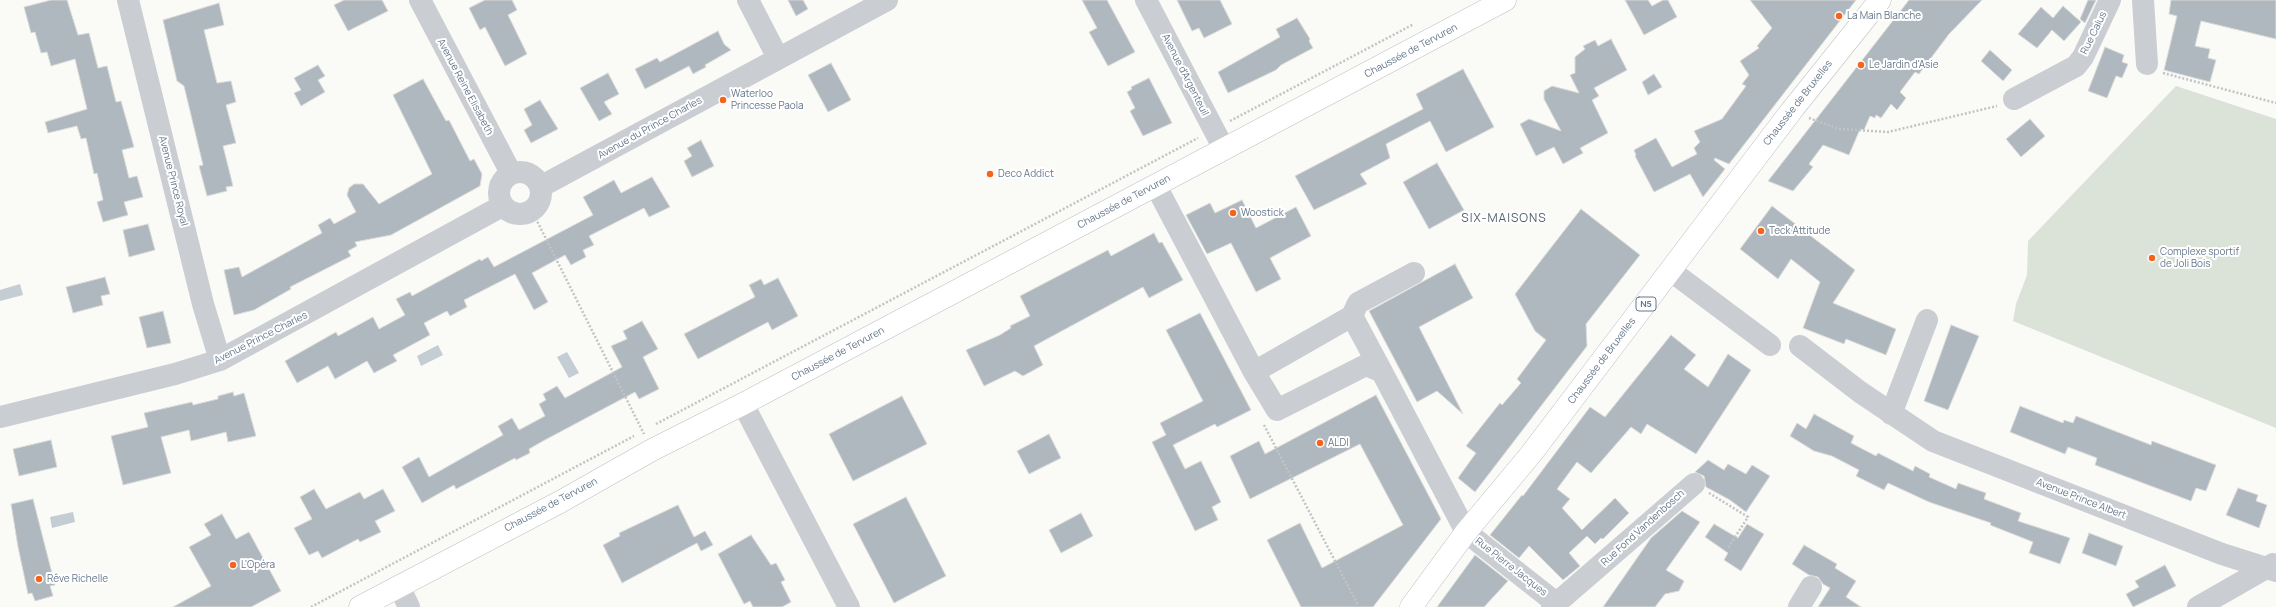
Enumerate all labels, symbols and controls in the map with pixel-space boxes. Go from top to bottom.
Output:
place label: La Main Blanche [1847,10,1921,22]
street label: Rue Calus [2078,10,2110,56]
marker: La Main Blanche [1834,11,1844,21]
street label: Chaussée de Tervuren [1363,21,1459,81]
street label: Avenue d'Argenteuil [1159,32,1211,118]
street label: Avenue Reine Elisabeth [435,37,495,137]
street label: Chaussée de Bruxelles [1761,58,1835,148]
place label: Le Jardin d'Asie [1869,59,1938,71]
marker: Le Jardin d'Asie [1856,60,1866,70]
place label: Waterloo Princesse Paola [731,88,804,112]
street label: Avenue du Prince Charles [596,94,704,162]
marker: Waterloo Princesse Paola [718,95,728,105]
street label: Avenue Prince Royal [156,135,190,227]
place label: Deco Addict [998,168,1054,180]
marker: Deco Addict [985,169,995,179]
street label: Chaussée de Tervuren [1076,172,1172,232]
place label: Woostick [1241,207,1284,219]
marker: Woostick [1228,208,1238,218]
district label: SIX-MAISONS [1461,212,1547,226]
place label: Teck Attitude [1769,225,1830,237]
marker: Teck Attitude [1756,226,1766,236]
place label: Complexe sportif de Joli Bois [2160,246,2239,270]
marker: Complexe sportif de Joli Bois [2147,253,2157,263]
road number: N5 [1636,297,1656,311]
street label: Avenue Prince Charles [212,309,310,367]
street label: Chaussée de Bruxelles [1566,315,1638,407]
street label: Chaussée de Tervuren [790,324,886,384]
place label: ALDI [1328,437,1348,449]
marker: ALDI [1315,438,1325,448]
street label: Chaussée de Tervuren [503,475,599,535]
street label: Avenue Prince Albert [2034,476,2128,522]
street label: Rue Fond Vandenbosch [1599,487,1687,569]
street label: Rue Pierre Jacques [1473,535,1549,599]
place label: L'Opéra [241,559,275,571]
marker: L'Opéra [228,560,238,570]
place label: Rêve Richelle [47,573,108,585]
marker: Rêve Richelle [34,574,44,584]

